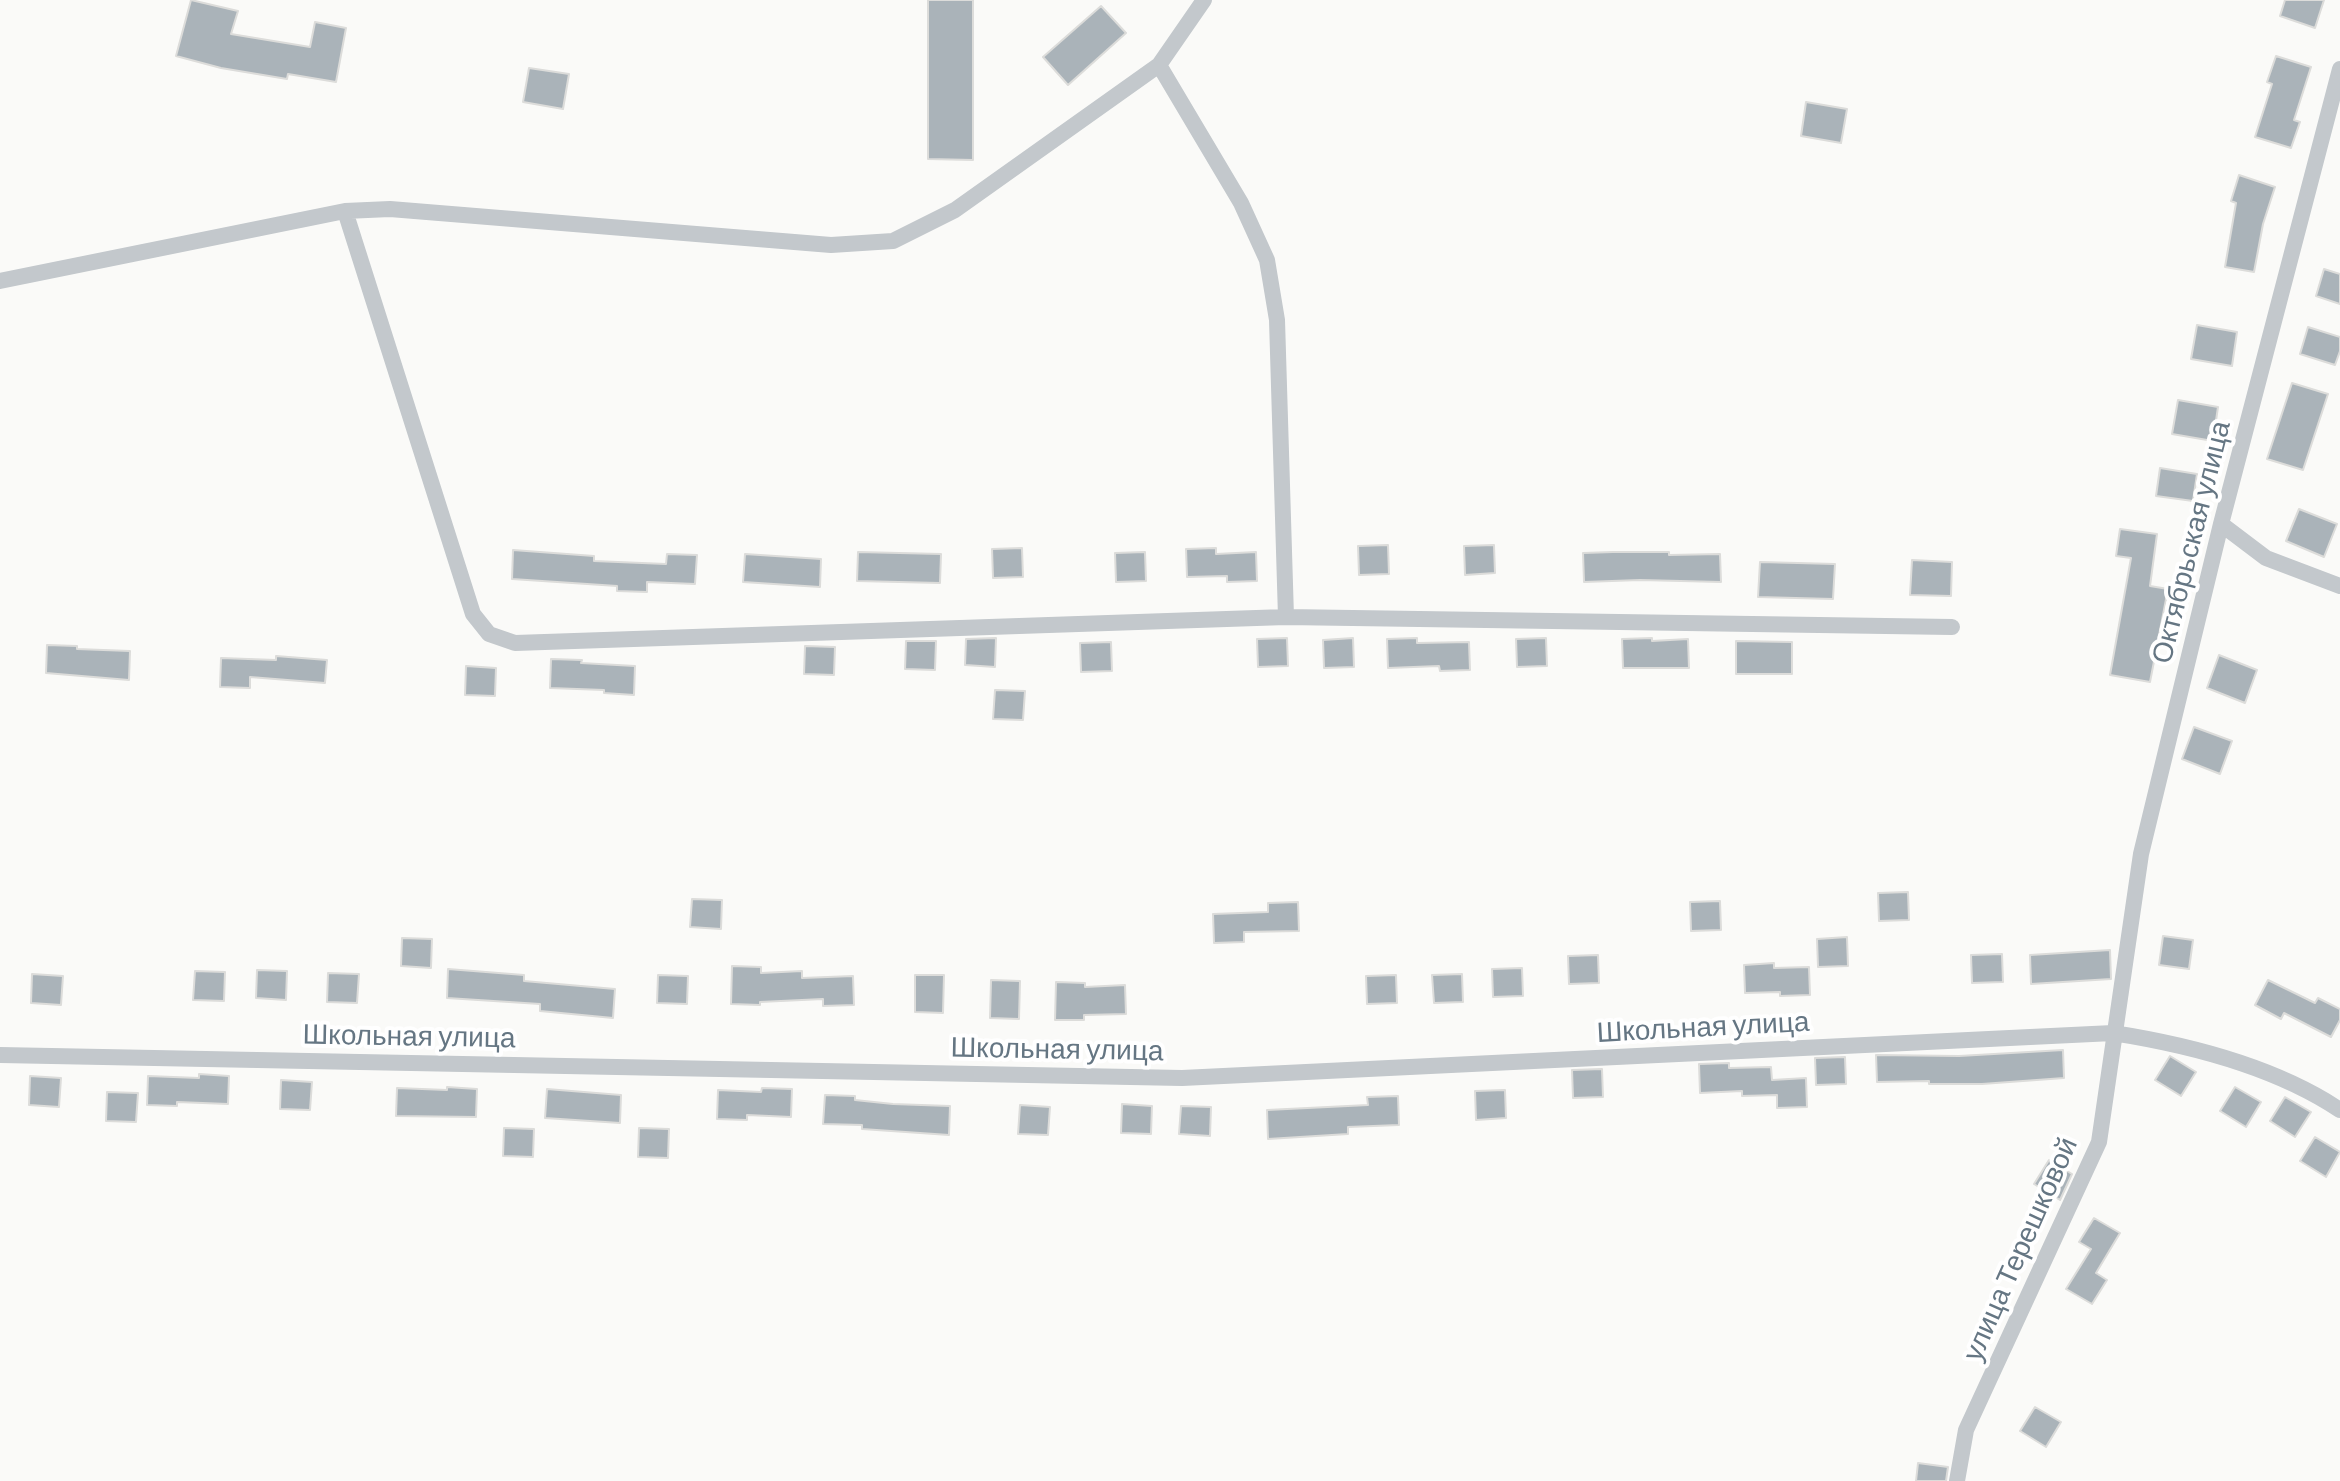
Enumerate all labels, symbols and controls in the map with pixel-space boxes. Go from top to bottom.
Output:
street label: Октябрьская улица [2145,417,2237,667]
street label: Школьная улица [1596,1005,1810,1049]
street label: Школьная улица [302,1017,516,1055]
street label: Школьная улица [950,1030,1164,1068]
street label: улица Терешковой [1956,1132,2084,1366]

